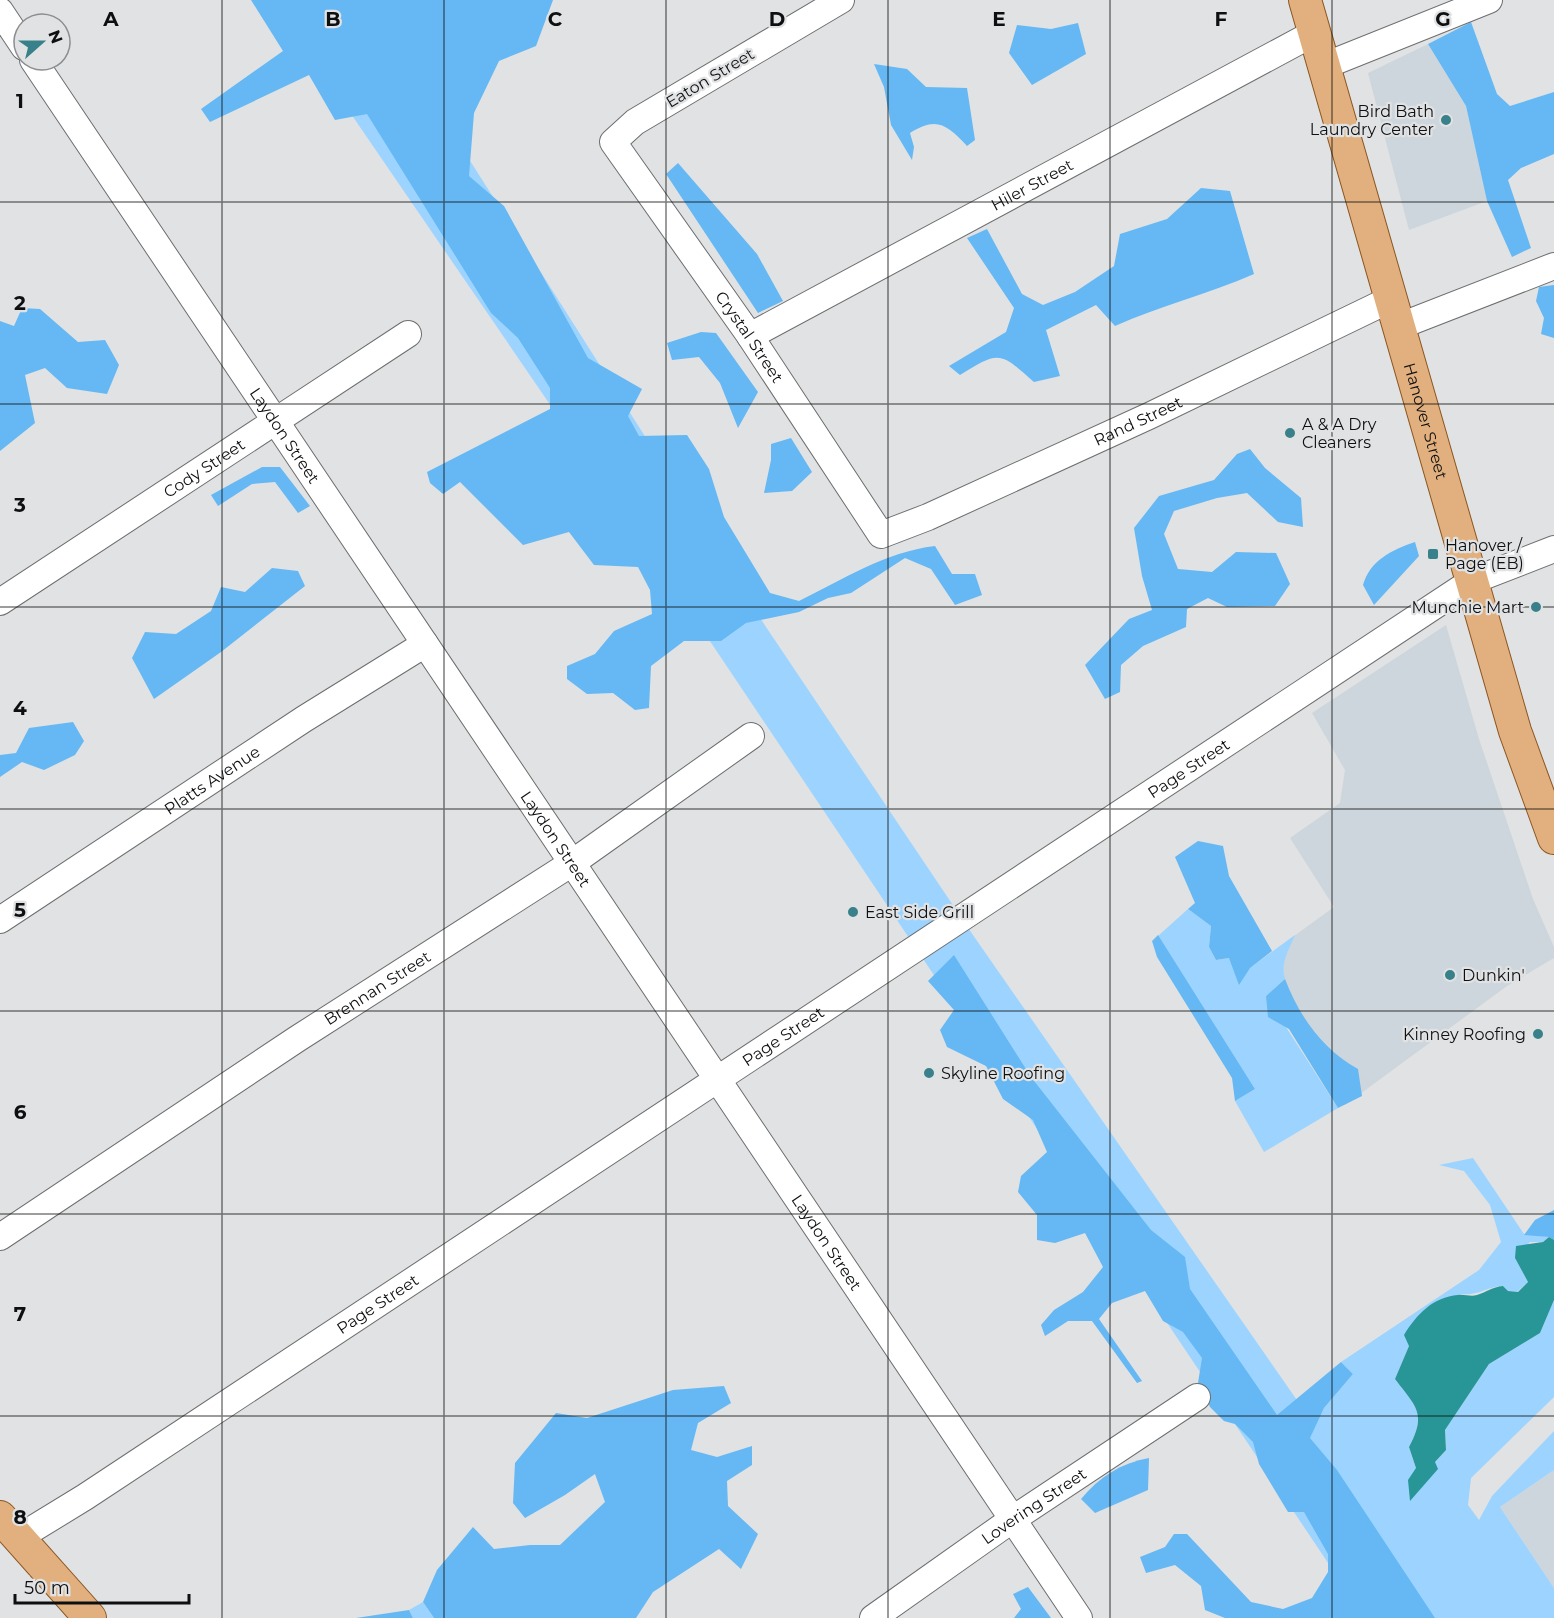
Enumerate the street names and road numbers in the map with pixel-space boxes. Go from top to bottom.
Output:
street label: Eaton Street [662,44,758,112]
street label: Hiler Street [988,155,1077,214]
street label: Crystal Street [712,287,788,386]
street label: Hanover Street [1400,361,1452,482]
street label: Laydon Street [246,384,324,487]
street label: Rand Street [1091,392,1185,450]
street label: Cody Street [160,434,248,502]
street label: Page Street [1144,734,1233,802]
street label: Platts Avenue [161,742,263,818]
street label: Laydon Street [517,787,595,891]
street label: Brennan Street [320,946,434,1029]
street label: Page Street [739,1002,828,1070]
street label: Laydon Street [788,1191,866,1294]
street label: Page Street [333,1270,422,1338]
street label: Lovering Street [978,1463,1090,1548]

